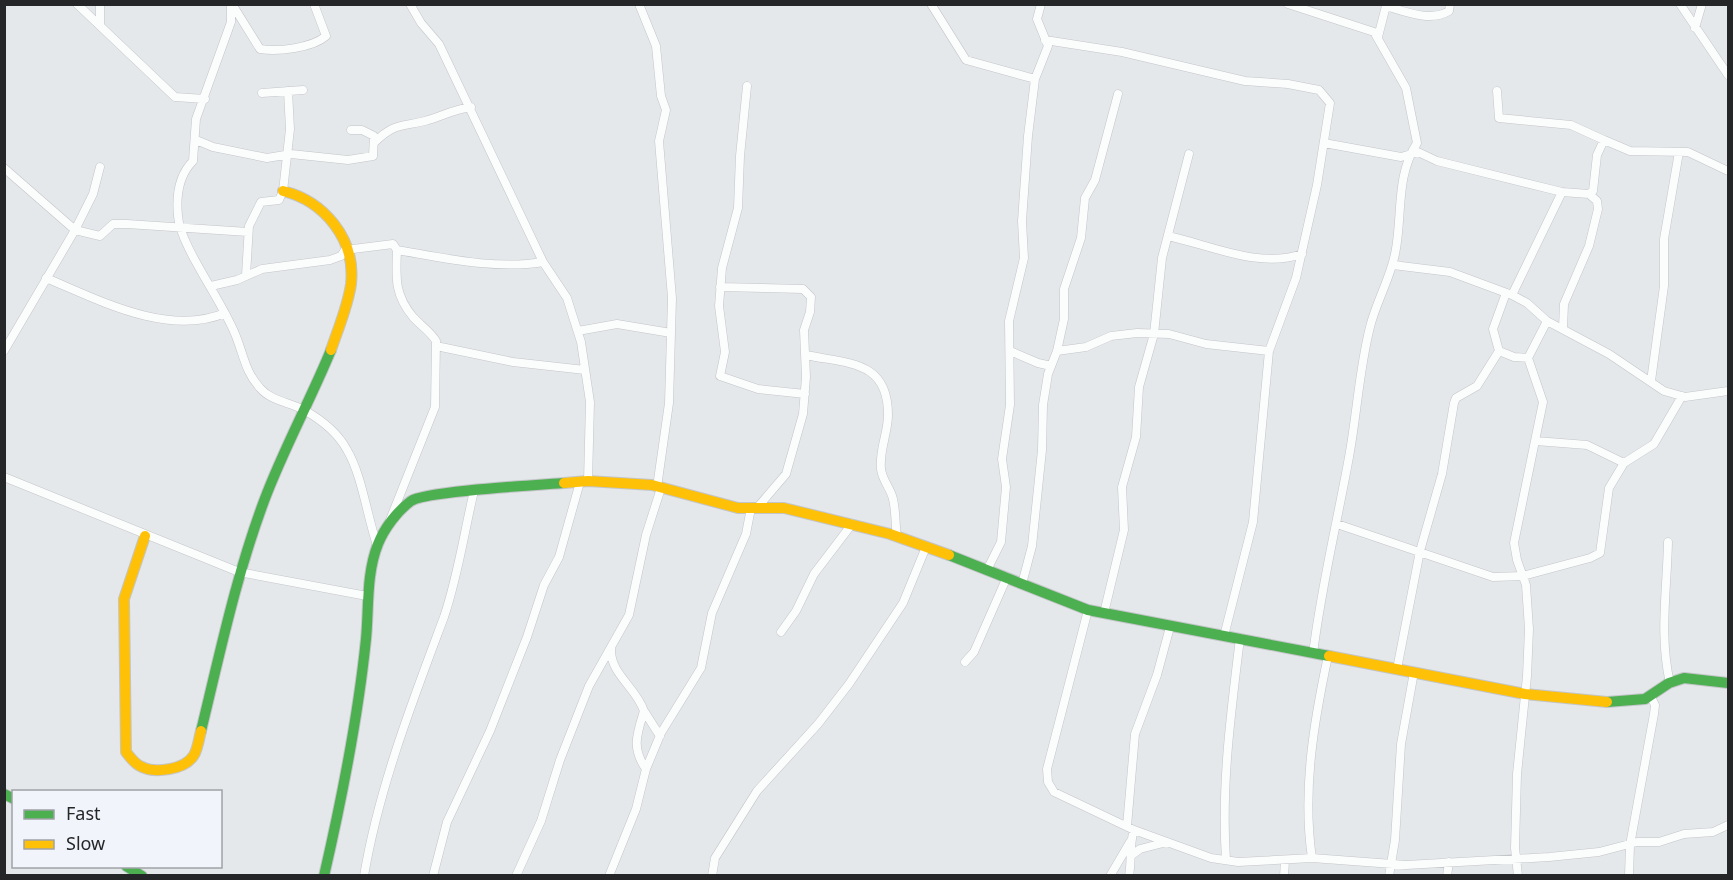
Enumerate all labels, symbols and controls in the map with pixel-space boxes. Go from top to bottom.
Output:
legend [12,790,222,868]
text: Fast [66,801,101,825]
text: Slow [66,831,105,855]

